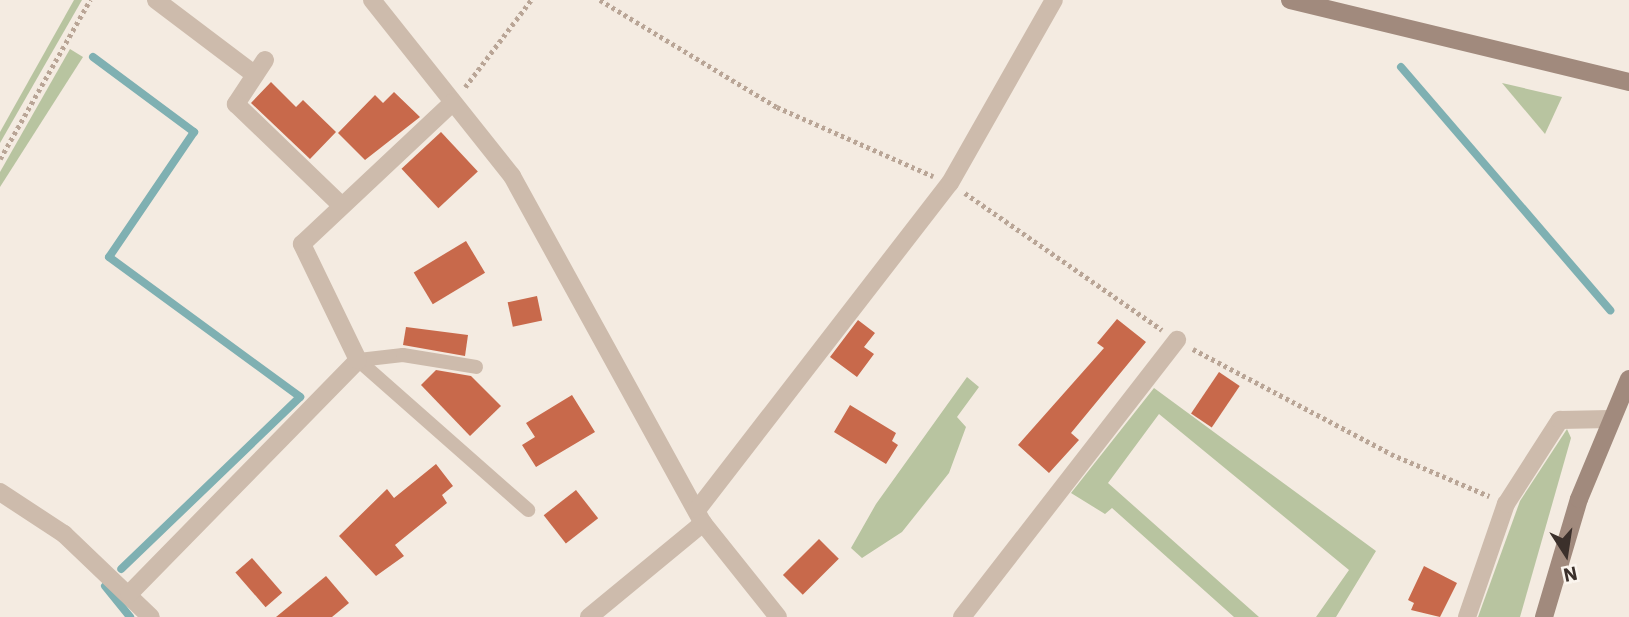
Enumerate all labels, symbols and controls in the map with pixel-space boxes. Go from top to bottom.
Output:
north arrow [1531,519,1601,589]
text: N [1561,561,1580,588]

